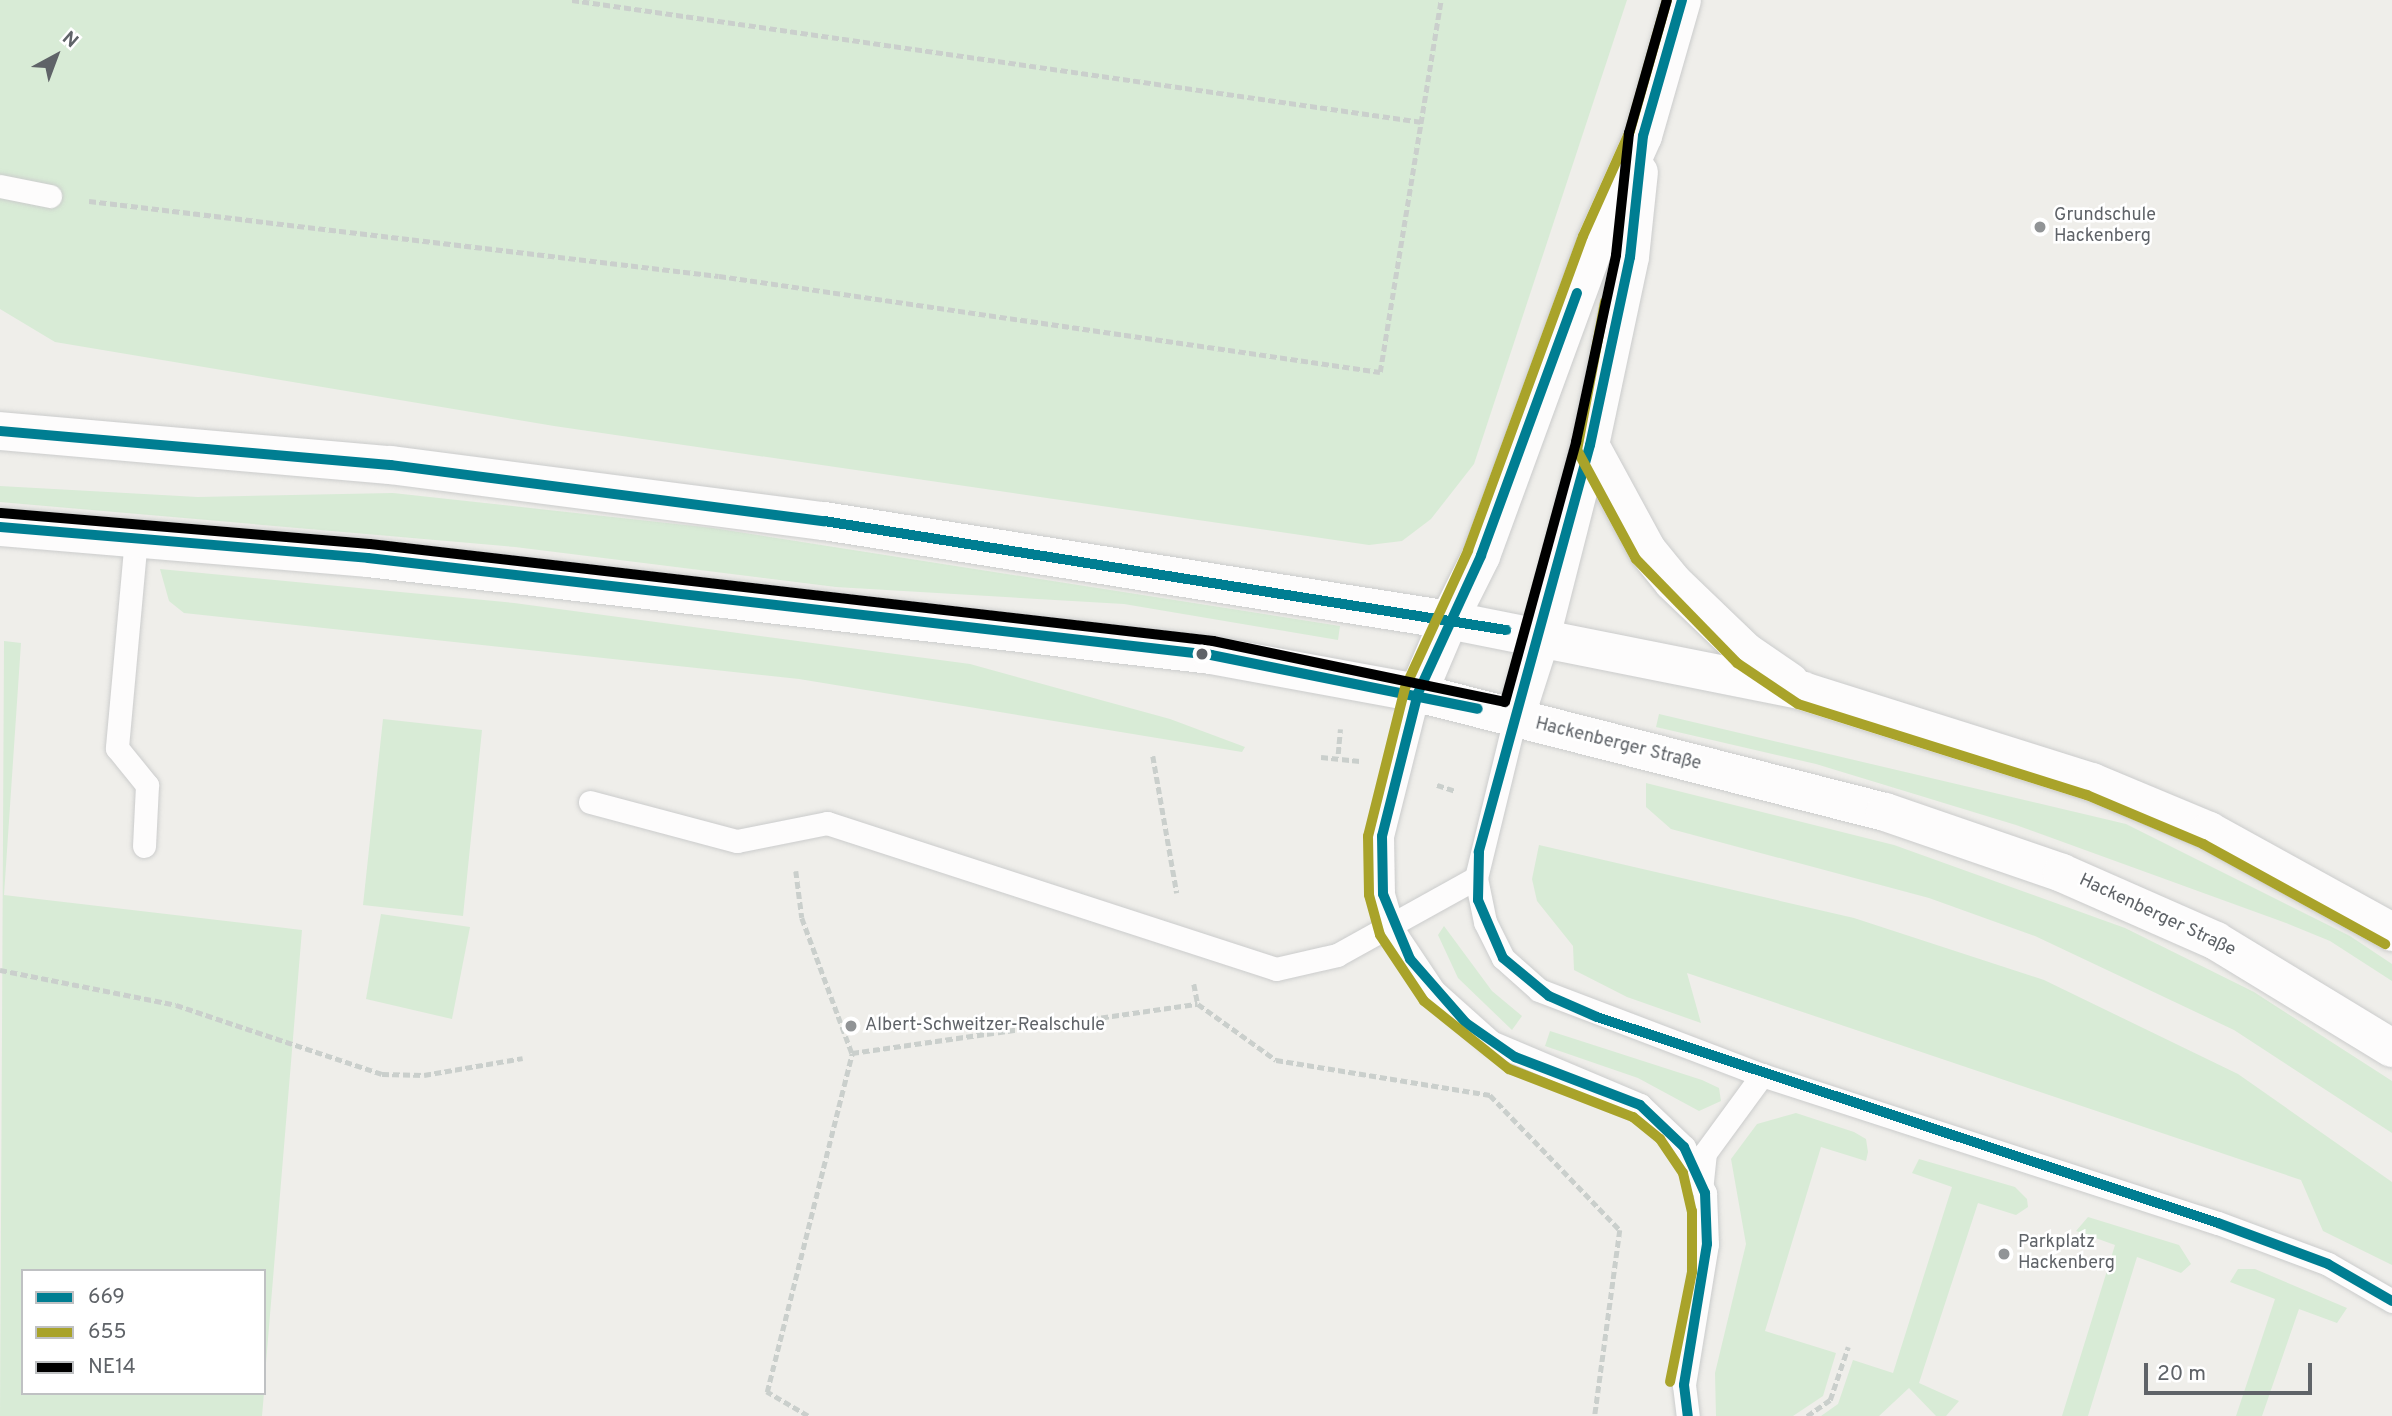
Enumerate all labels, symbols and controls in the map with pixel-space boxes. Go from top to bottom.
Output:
north arrow [21,21,91,91]
text: N [57,27,83,54]
place label: Grundschule Hackenberg [2054,206,2156,248]
marker: Grundschule Hackenberg [2032,219,2048,235]
unlabelled marker [1195,647,1209,661]
street label: Hackenberger Straße [1533,714,1703,776]
street label: Hackenberger Straße [2075,870,2239,962]
place label: Albert-Schweitzer-Realschule [865,1015,1105,1037]
marker: Albert-Schweitzer-Realschule [843,1018,859,1034]
place label: Parkplatz Hackenberg [2018,1233,2115,1276]
marker: Parkplatz Hackenberg [1996,1246,2012,1262]
legend [21,1269,266,1395]
text: 669 [88,1284,125,1311]
text: 655 [88,1319,127,1346]
scale bar [2147,1350,2315,1394]
text: NE14 [88,1354,136,1381]
text: 20 m [2157,1361,2206,1388]

